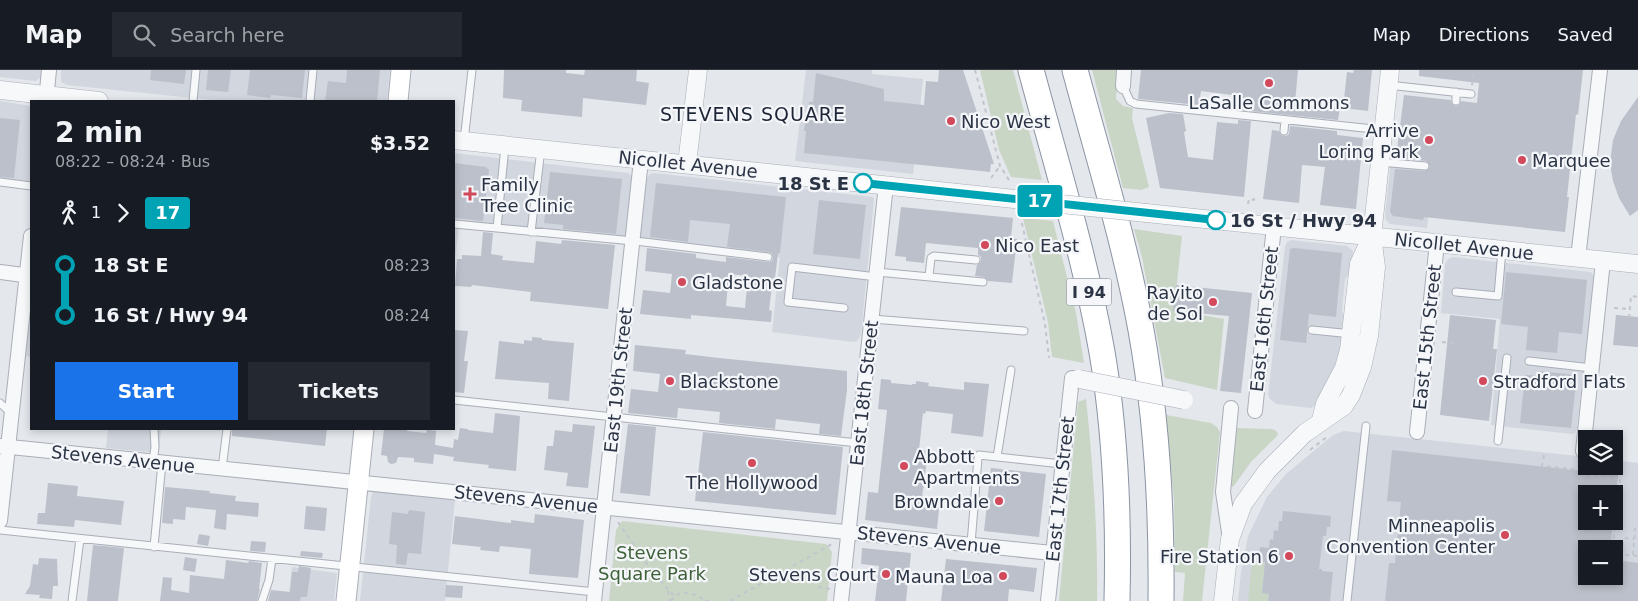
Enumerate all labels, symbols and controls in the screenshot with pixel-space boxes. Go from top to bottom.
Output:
search box [112,12,462,57]
text: Map [25,21,82,49]
icon: search [130,21,158,49]
text: Search here [170,24,284,46]
text: Map [1373,24,1411,45]
text: Directions [1439,24,1529,45]
text: Saved [1557,24,1613,45]
marker: LaSalle Commons [1263,77,1275,89]
place label: LaSalle Commons [1189,92,1349,113]
district label: STEVENS SQUARE [660,103,846,125]
place label: Nico West [961,111,1050,132]
marker: Nico West [945,115,957,127]
text: 2 min [55,116,143,149]
place label: Arrive Loring Park [1318,120,1420,162]
text: $3.52 [370,132,430,154]
marker: Arrive Loring Park [1423,134,1435,146]
street label: Nicollet Avenue [617,146,759,182]
place label: Marquee [1532,150,1611,171]
text: 08:22 – 08:24 · Bus [55,152,210,171]
marker: Marquee [1516,154,1528,166]
place label: 18 St E [778,173,849,194]
marker: 18 St E [853,173,873,193]
place label: Family Tree Clinic [480,174,573,216]
line badge: 17 [1018,185,1062,217]
marker: Family Tree Clinic [463,187,477,201]
text: 17 [1027,190,1053,211]
icon: walk [55,199,83,227]
icon: forward [109,199,137,227]
text: 17 [155,202,180,223]
text: 1 [91,203,101,222]
marker: 16 St / Hwy 94 [1206,210,1226,230]
place label: 16 St / Hwy 94 [1230,210,1377,231]
street label: Nicollet Avenue [1393,228,1535,264]
place label: Nico East [995,235,1079,256]
marker: Nico East [979,239,991,251]
street label: East 16th Street [1246,245,1282,393]
text: 18 St E [93,254,168,276]
text: 08:23 [384,256,430,275]
street label: East 15th Street [1409,263,1445,411]
place label: Gladstone [692,272,783,293]
marker: Gladstone [676,276,688,288]
road number: I 94 [1066,278,1112,306]
place label: Rayito de Sol [1146,282,1203,324]
marker: Rayito de Sol [1207,296,1219,308]
text: 16 St / Hwy 94 [93,304,248,326]
text: 08:24 [384,306,430,325]
street label: East 19th Street [600,306,636,454]
street label: East 18th Street [846,319,882,467]
button: Start [55,362,238,420]
button: Tickets [248,362,430,420]
place label: Blackstone [680,371,779,392]
place label: Stradford Flats [1493,371,1626,392]
marker: Blackstone [664,375,676,387]
marker: Stradford Flats [1477,375,1489,387]
street label: East 17th Street [1042,415,1078,563]
map controls [1578,430,1623,585]
button: layers [1578,430,1623,475]
street label: Stevens Avenue [50,441,196,477]
place label: Abbott Apartments [914,446,1020,488]
marker: The Hollywood [746,457,758,469]
marker: Abbott Apartments [898,460,910,472]
place label: The Hollywood [685,472,818,493]
street label: Stevens Avenue [453,481,599,517]
button: + [1578,485,1623,530]
place label: Browndale [894,491,989,512]
marker: Browndale [993,495,1005,507]
place label: Minneapolis Convention Center [1326,515,1496,557]
street label: Stevens Avenue [856,522,1002,558]
marker: Minneapolis Convention Center [1499,529,1511,541]
button: − [1578,540,1623,585]
park label: Stevens Square Park [598,542,707,584]
place label: Fire Station 6 [1160,546,1279,567]
marker: Fire Station 6 [1283,550,1295,562]
place label: Stevens Court [749,564,876,585]
place label: Mauna Loa [895,566,993,587]
marker: Stevens Court [880,568,892,580]
marker: Mauna Loa [997,570,1009,582]

